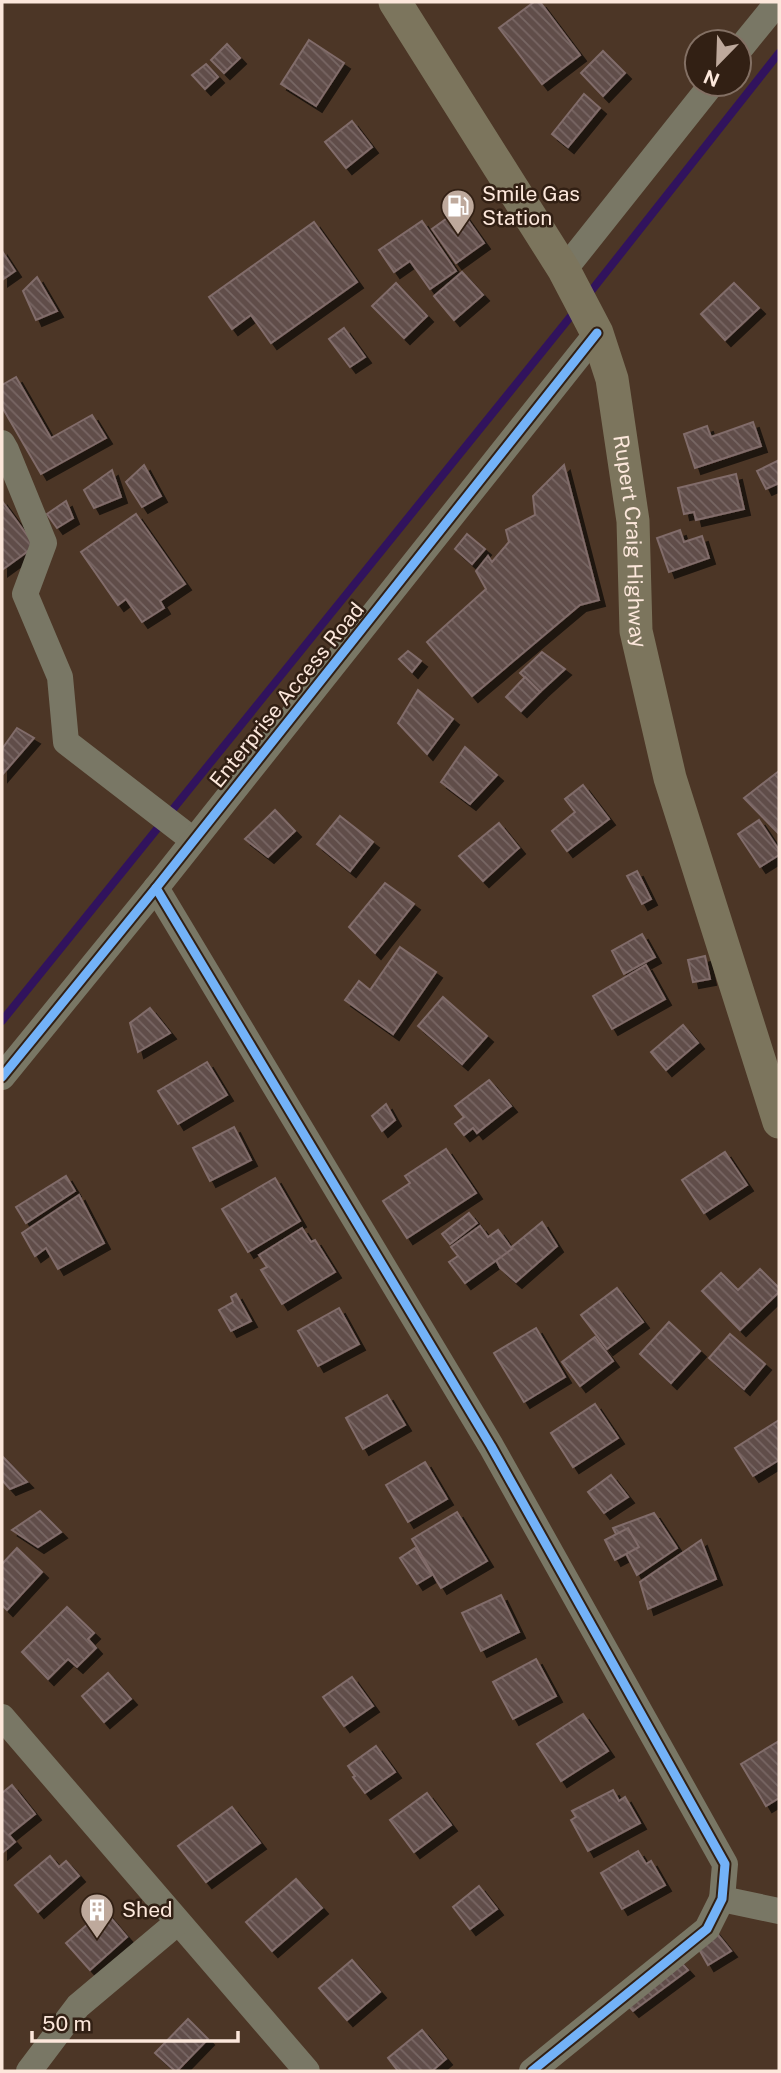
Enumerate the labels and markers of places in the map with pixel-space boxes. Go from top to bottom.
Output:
place label: Smile Gas Station [482,181,580,230]
fuel station icon: Smile Gas Station [439,187,477,236]
building icon: Shed [78,1891,116,1940]
place label: Shed [122,1897,173,1922]

